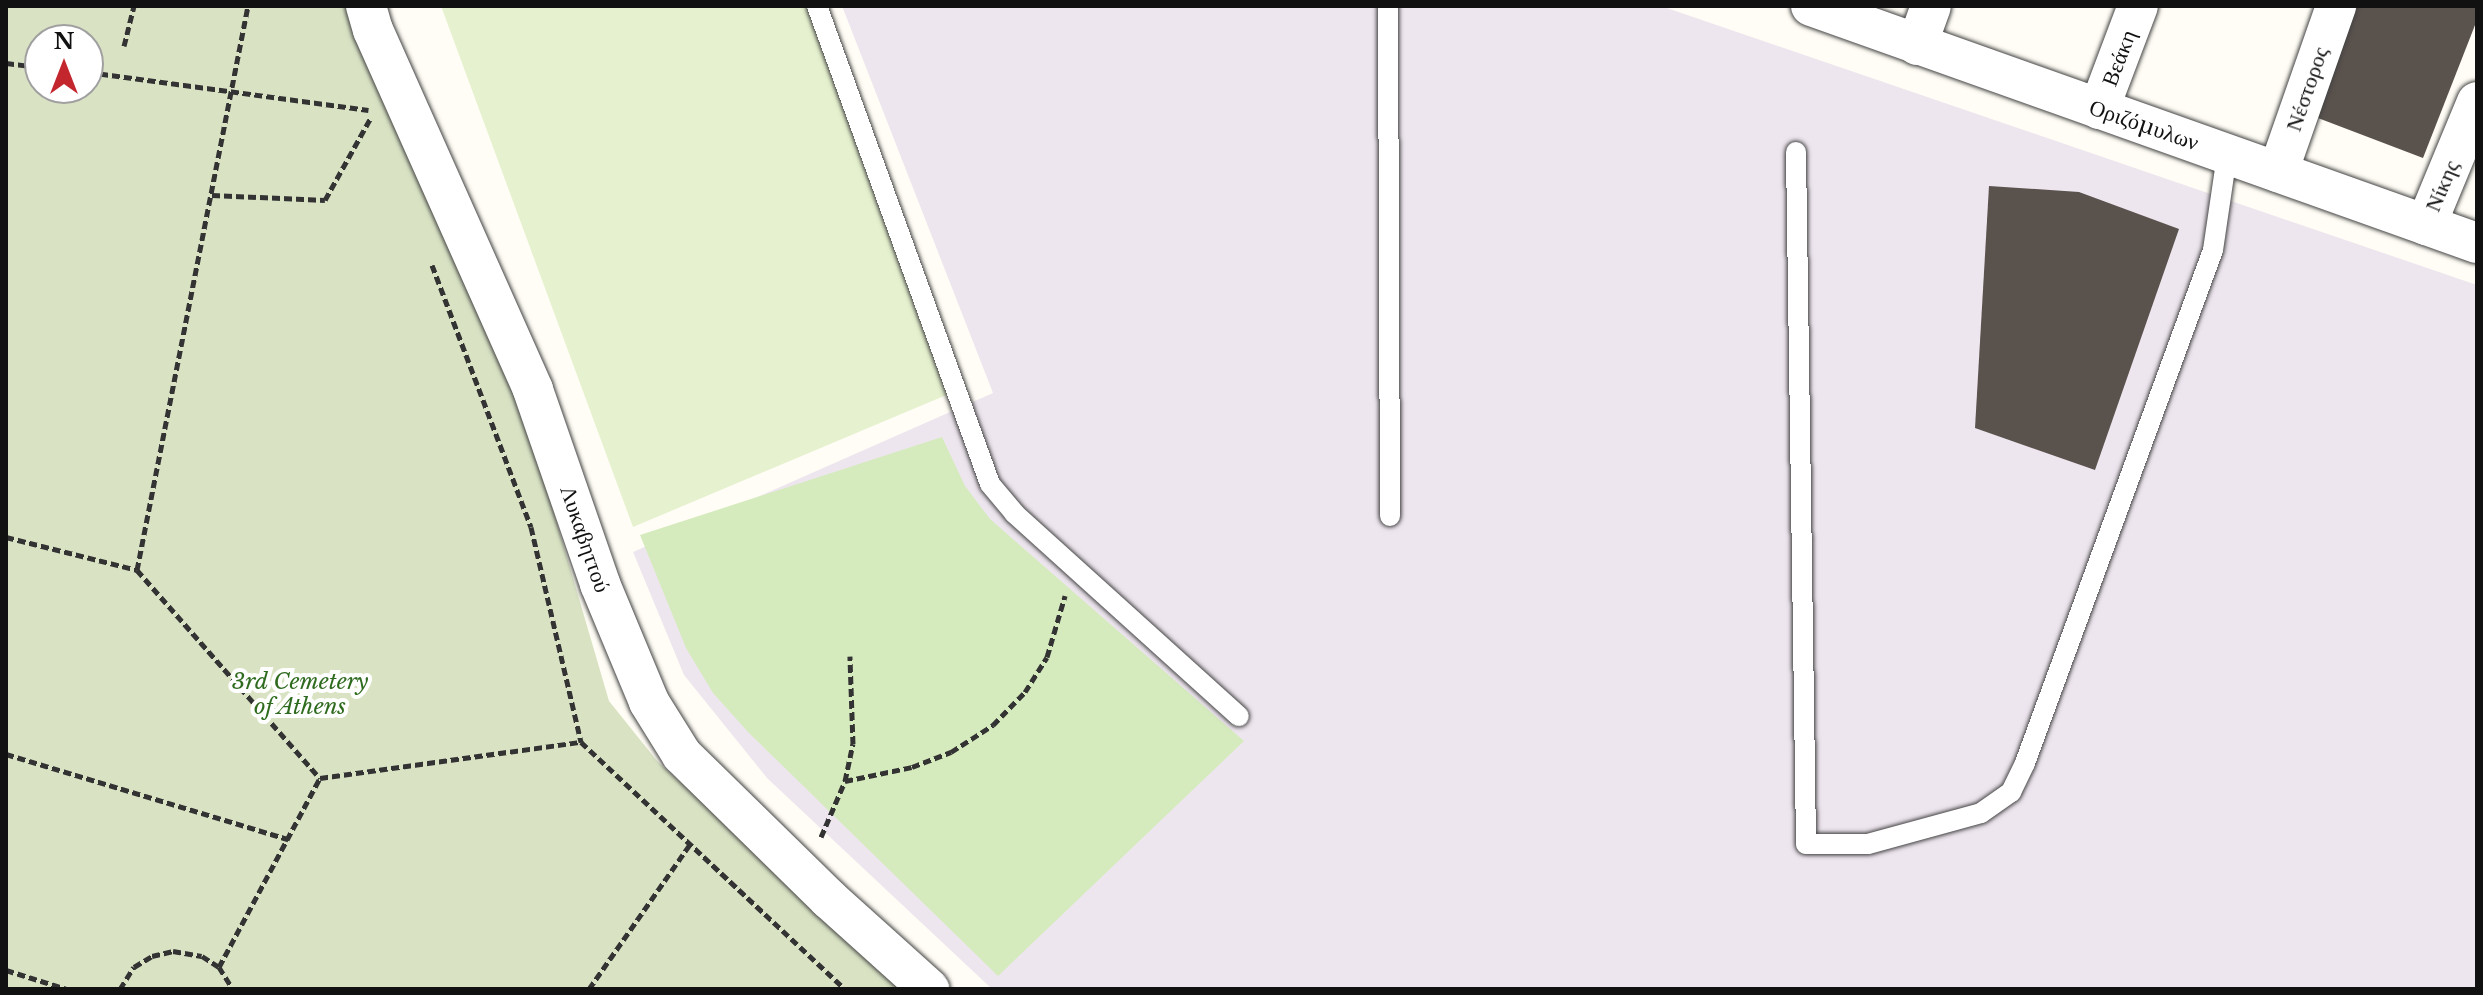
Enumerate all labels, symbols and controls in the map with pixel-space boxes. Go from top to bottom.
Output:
north arrow [24,24,104,104]
street label: Βεάκη [2096,26,2142,90]
text: N [54,28,74,55]
street label: Νέστορος [2280,43,2334,135]
street label: Οριζόμυλων [2086,94,2202,156]
street label: Νίκης [2419,156,2465,216]
street label: Λυκαβηττού [554,482,616,596]
park label: 3rd Cemetery of Athens [231,668,369,720]

